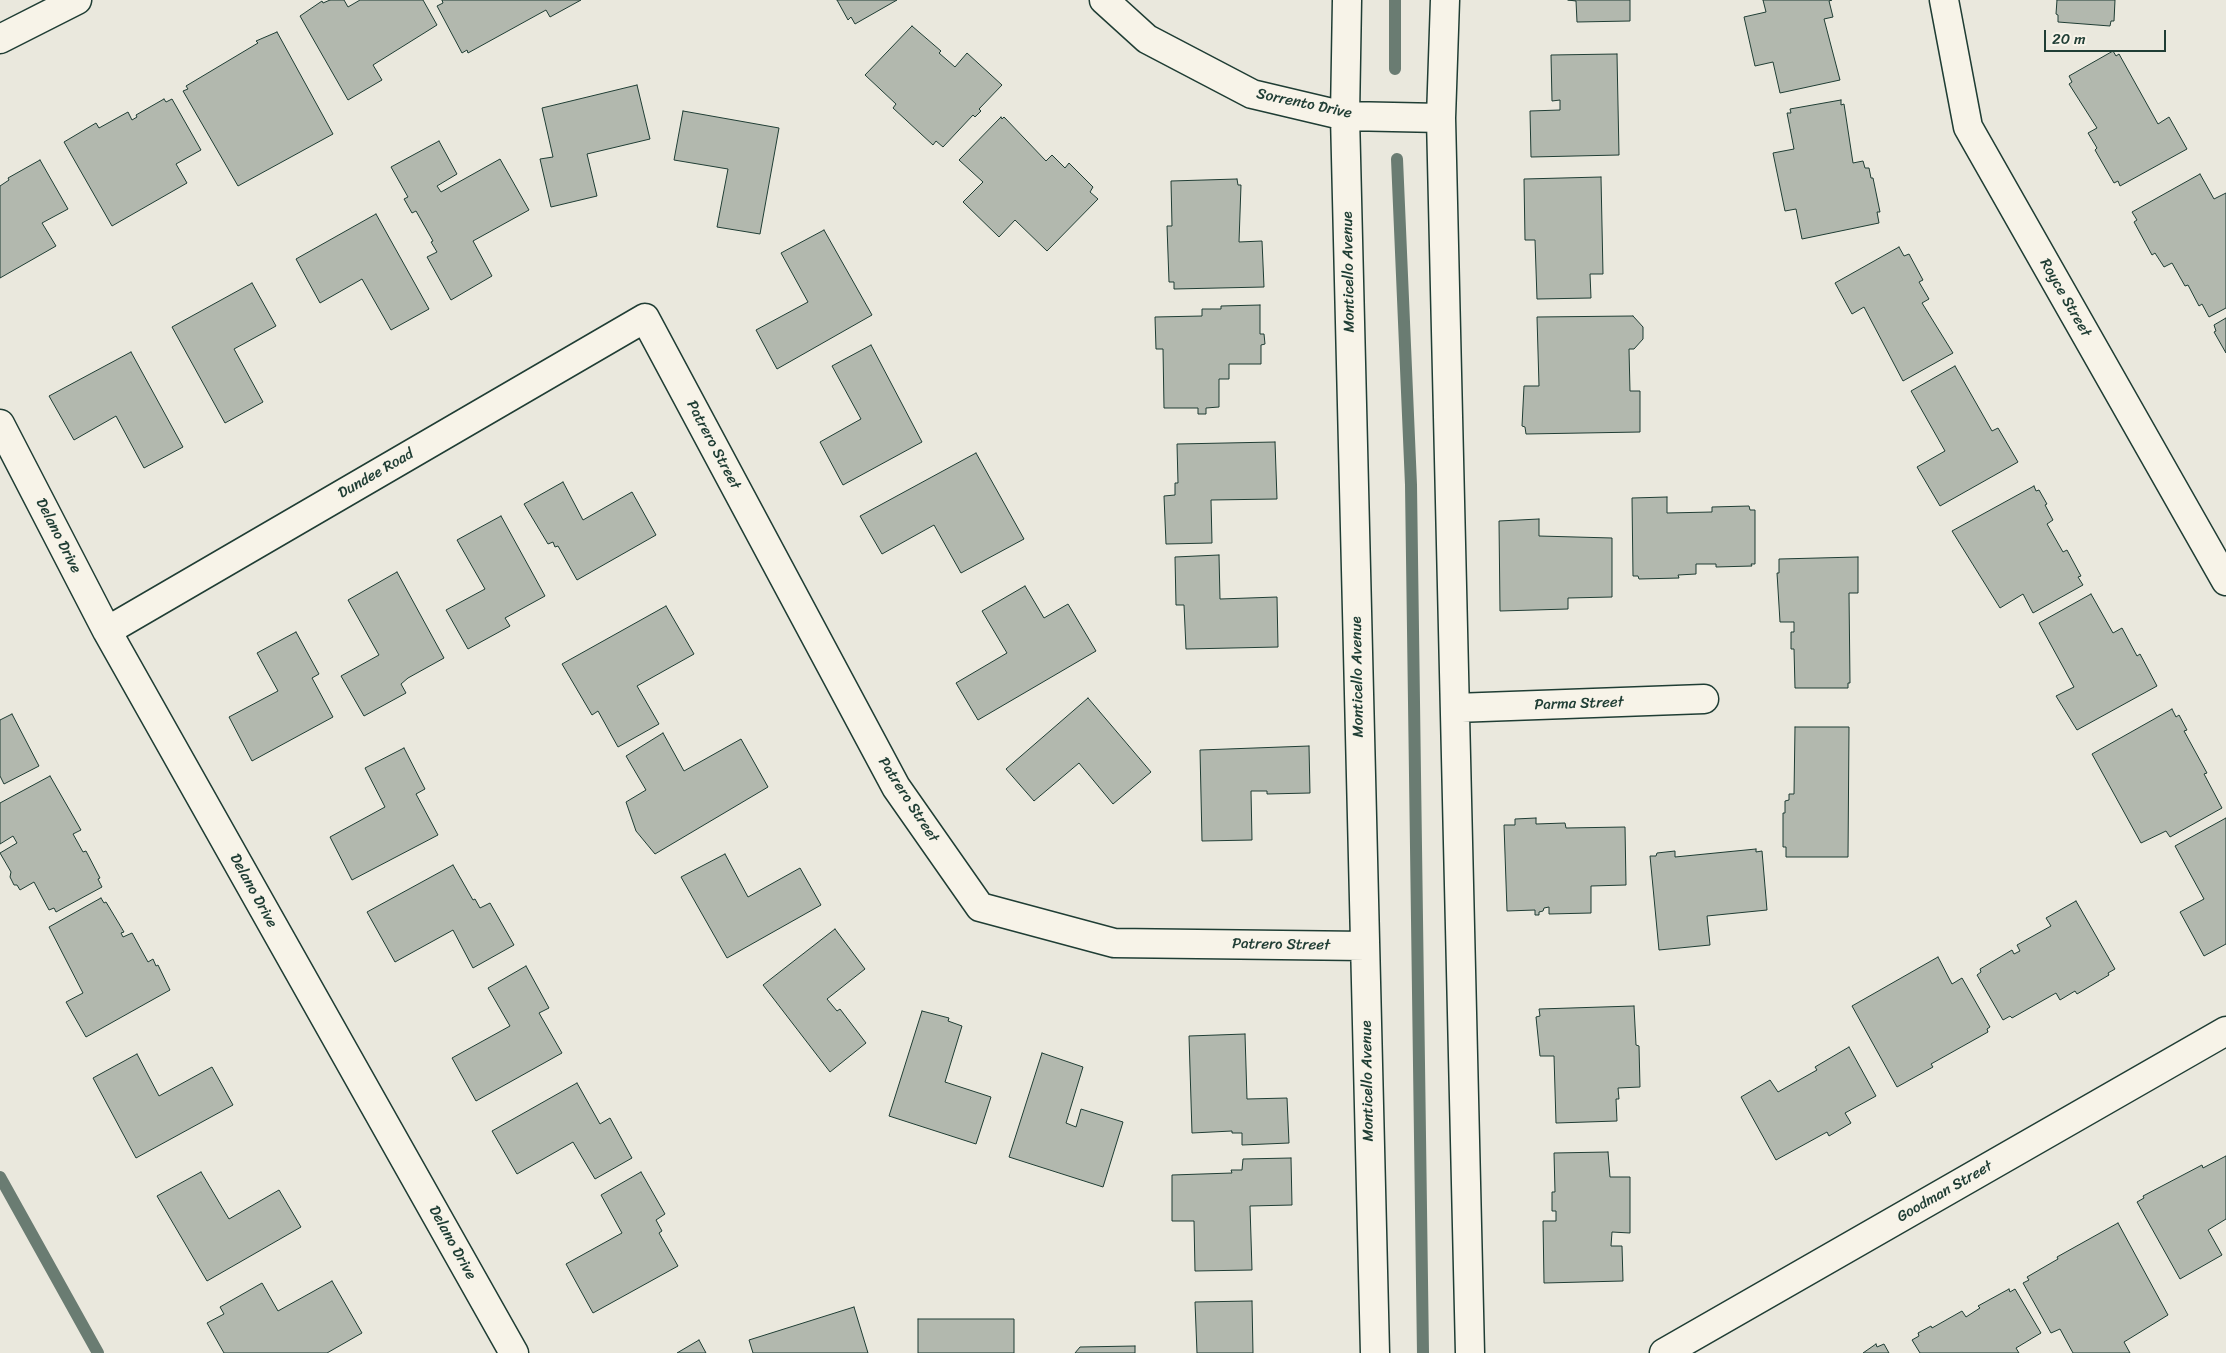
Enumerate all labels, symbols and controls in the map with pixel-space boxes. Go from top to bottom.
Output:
scale bar [2046,20,2168,52]
text: 20 m [2052,26,2086,52]
street label: Sorrento Drive [1255,85,1353,123]
street label: Monticello Avenue [1339,211,1359,333]
street label: Royce Street [2035,256,2095,340]
street label: Patrero Street [682,397,744,493]
street label: Dundee Road [335,445,417,503]
street label: Delano Drive [31,495,85,577]
street label: Monticello Avenue [1348,616,1368,738]
street label: Parma Street [1534,693,1624,715]
street label: Patrero Street [874,754,942,846]
street label: Delano Drive [225,851,281,931]
street label: Patrero Street [1232,935,1330,955]
street label: Monticello Avenue [1358,1020,1378,1142]
street label: Goodman Street [1894,1157,1996,1227]
street label: Delano Drive [424,1203,480,1283]

